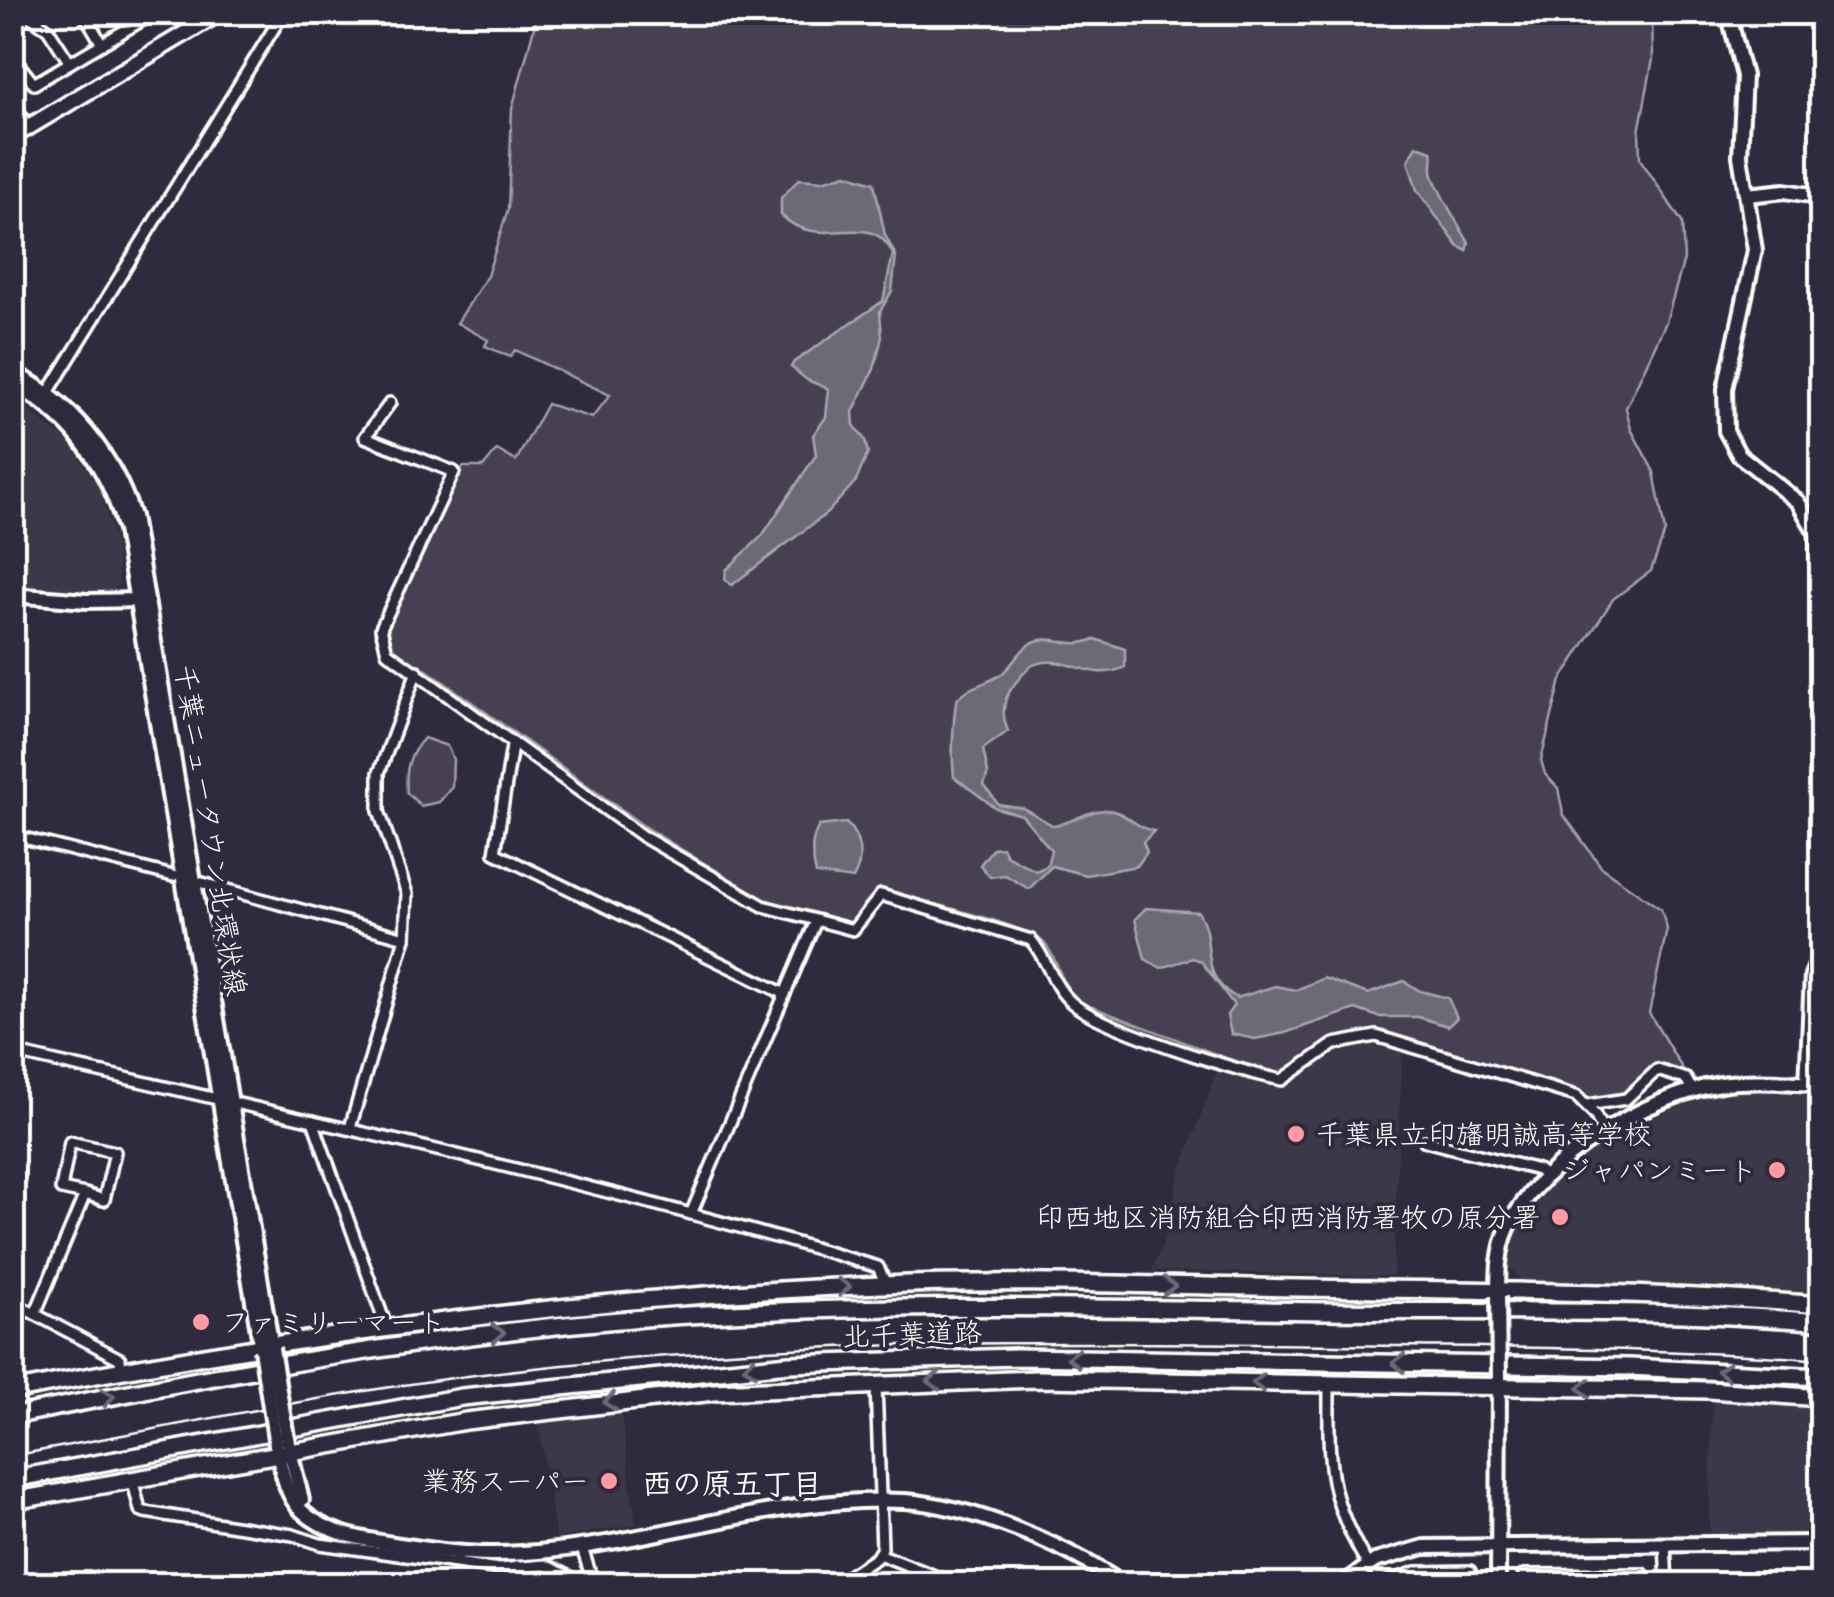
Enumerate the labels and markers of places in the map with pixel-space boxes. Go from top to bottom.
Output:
place label: 千葉県立印旛明誠高等学校 [1316,1121,1652,1155]
marker: 千葉県立印旛明誠高等学校 [1285,1123,1307,1145]
place label: ジャパンミート [1562,1158,1757,1191]
marker: ジャパンミート [1766,1159,1788,1181]
place label: 印西地区消防組合印西消防署牧の原分署 [1036,1204,1540,1238]
marker: 印西地区消防組合印西消防署牧の原分署 [1549,1206,1571,1228]
place label: ファミリーマート [221,1310,446,1343]
marker: ファミリーマート [190,1311,212,1333]
place label: 業務スーパー [422,1468,589,1502]
marker: 業務スーパー [598,1470,620,1492]

